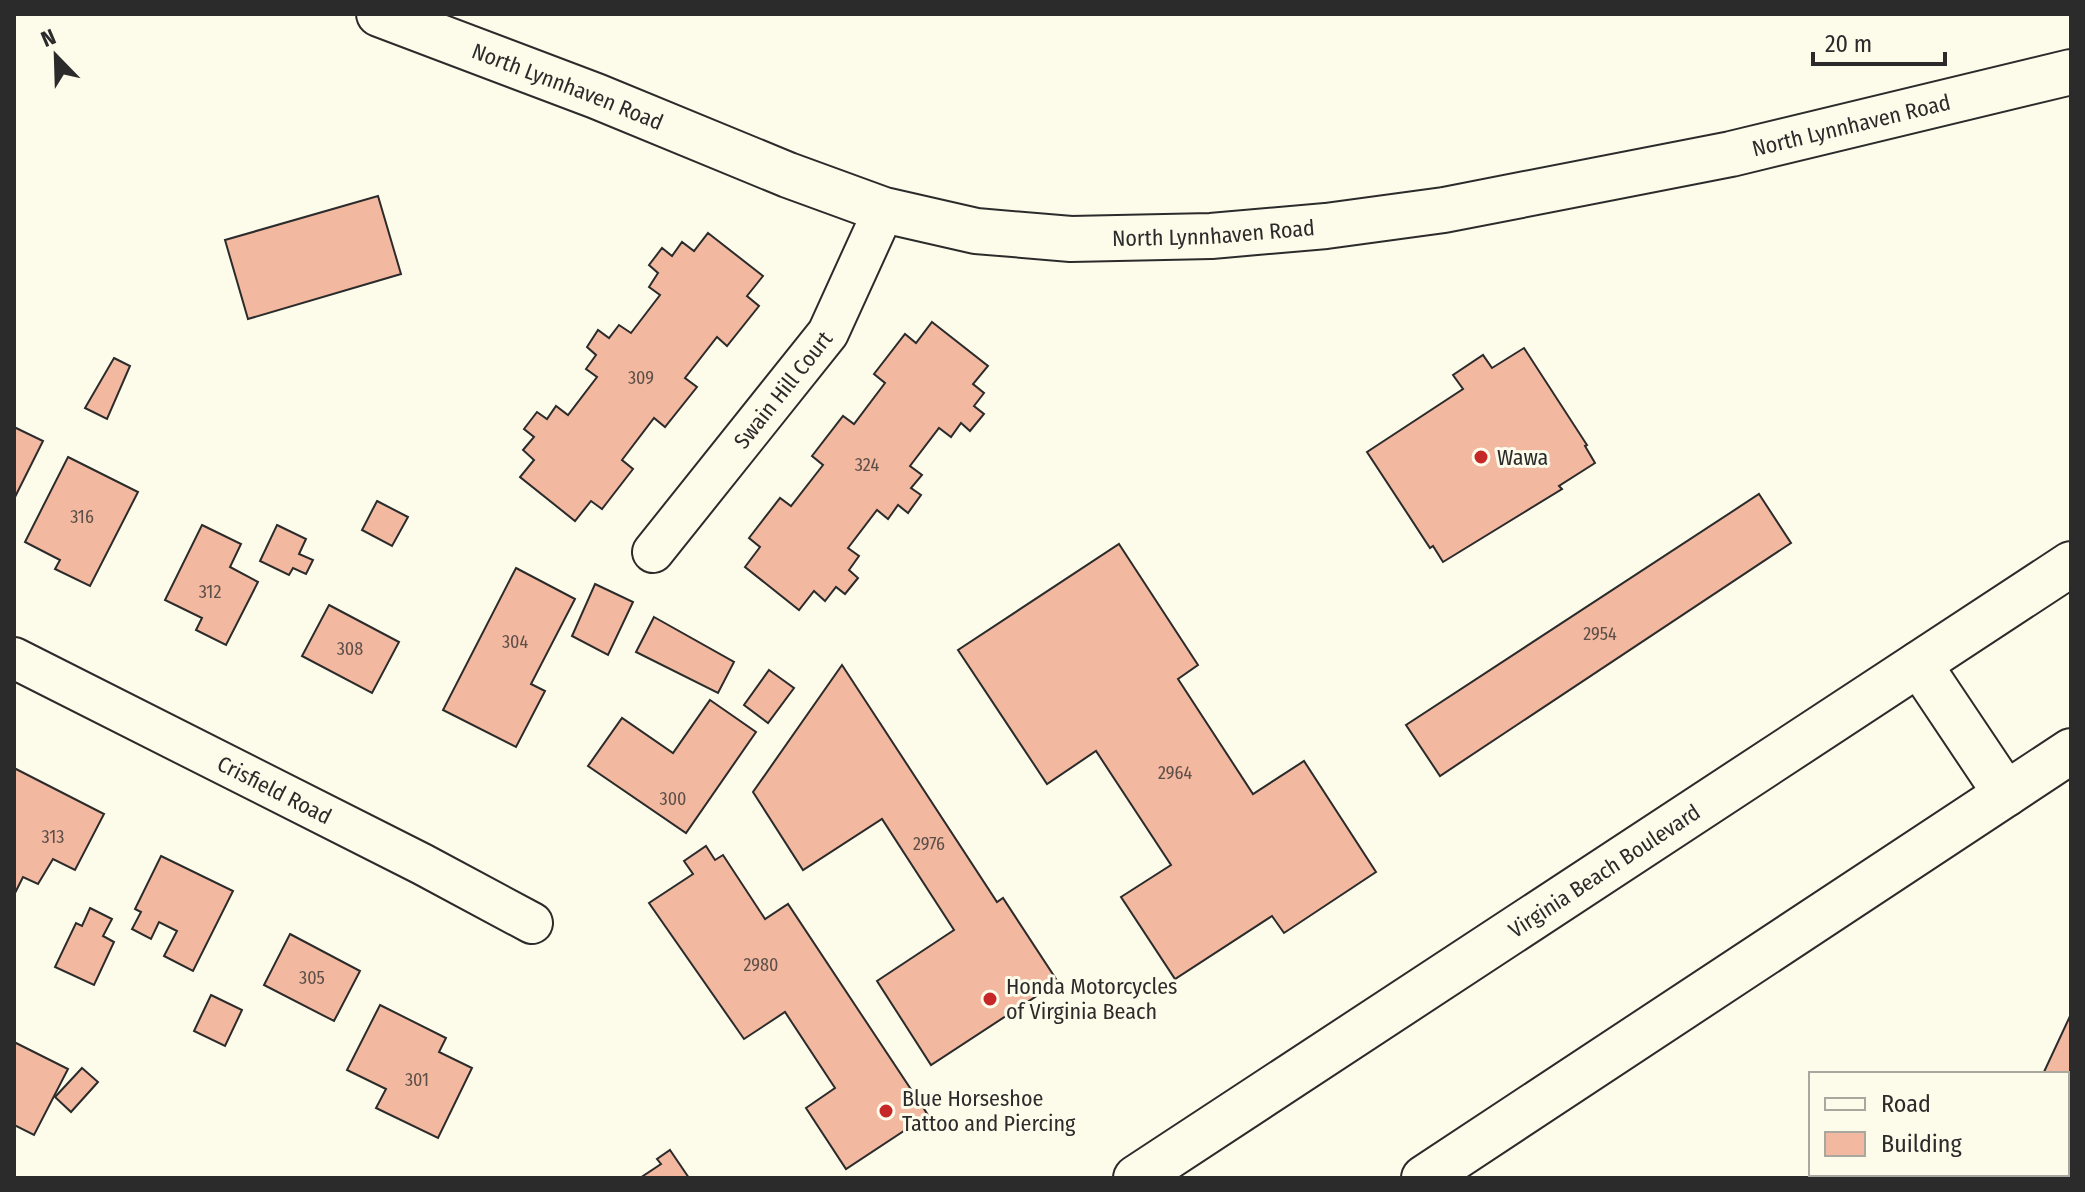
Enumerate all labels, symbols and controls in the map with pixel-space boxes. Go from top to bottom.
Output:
north arrow [16,16,96,96]
scale bar [1813,16,1945,66]
text: N [37,23,60,53]
text: 20 m [1825,30,1872,58]
street label: North Lynnhaven Road [468,37,667,136]
street label: North Lynnhaven Road [1749,89,1953,162]
street label: North Lynnhaven Road [1112,214,1316,252]
street label: Swain Hill Court [728,325,839,454]
house number: 309 [628,367,654,389]
place label: Wawa [1497,444,1548,471]
marker: Wawa [1472,448,1490,466]
house number: 324 [855,454,879,476]
house number: 316 [70,506,94,528]
house number: 312 [199,581,221,603]
house number: 2954 [1583,623,1617,645]
house number: 304 [502,631,528,653]
house number: 308 [337,638,363,660]
street label: Crisfield Road [213,750,336,830]
house number: 2964 [1158,762,1192,784]
house number: 300 [660,788,686,810]
street label: Virginia Beach Boulevard [1504,798,1705,944]
house number: 313 [42,826,64,848]
house number: 2976 [913,833,945,855]
house number: 2980 [744,954,778,976]
house number: 305 [299,967,325,989]
place label: Honda Motorcycles of Virginia Beach [1006,973,1177,1025]
marker: Honda Motorcycles of Virginia Beach [981,990,999,1008]
house number: 301 [405,1069,429,1091]
legend [1809,1072,2069,1176]
place label: Blue Horseshoe Tattoo and Piercing [902,1085,1076,1137]
text: Road [1881,1090,1931,1118]
marker: Blue Horseshoe Tattoo and Piercing [877,1102,895,1120]
text: Building [1881,1130,1963,1158]

